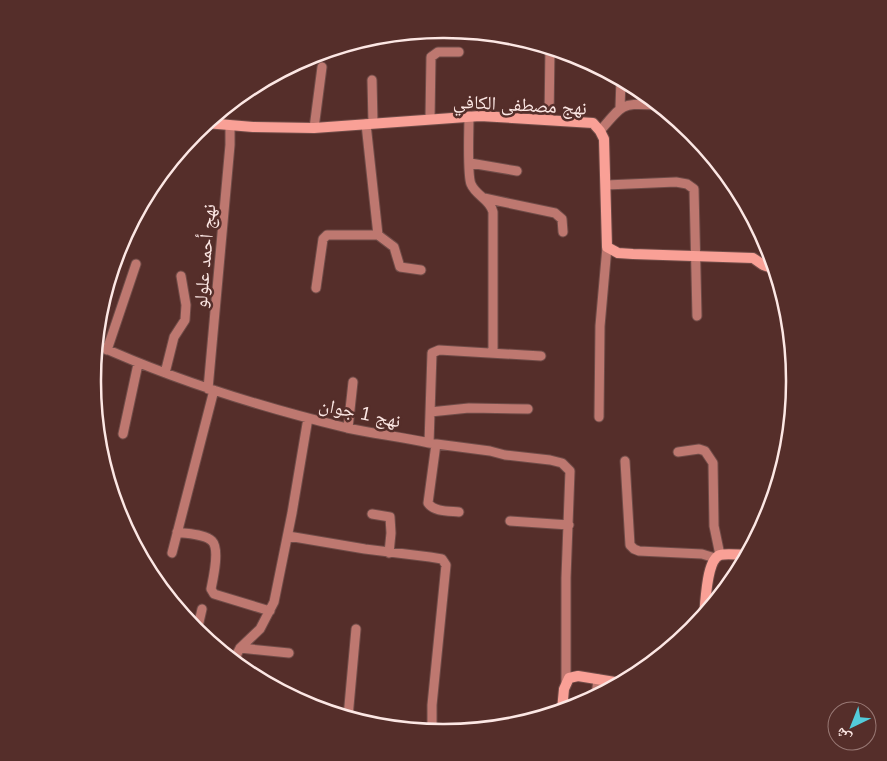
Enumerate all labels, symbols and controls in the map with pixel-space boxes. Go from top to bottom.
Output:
street label: نهج مصطفى الكافي [452,89,588,123]
street label: نهج أحمد علولو [187,203,222,309]
street label: نهج 1 جوان [317,392,403,433]
north arrow [827,701,877,751]
text: ش [831,724,855,747]

